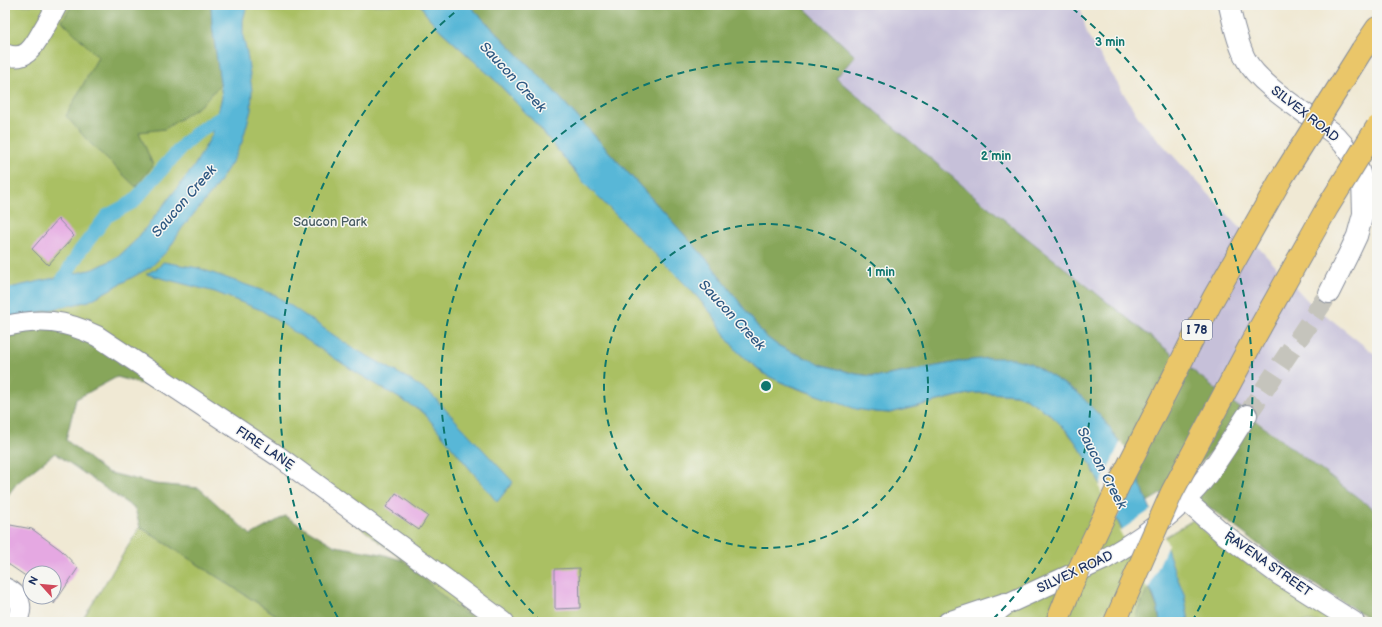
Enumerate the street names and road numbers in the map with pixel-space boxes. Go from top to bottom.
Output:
street label: SILVEX ROAD [1268,82,1342,146]
road number: I 78 [1182,320,1212,340]
street label: FIRE LANE [233,423,298,474]
street label: RAVENA STREET [1221,528,1315,600]
street label: SILVEX ROAD [1035,547,1115,597]

